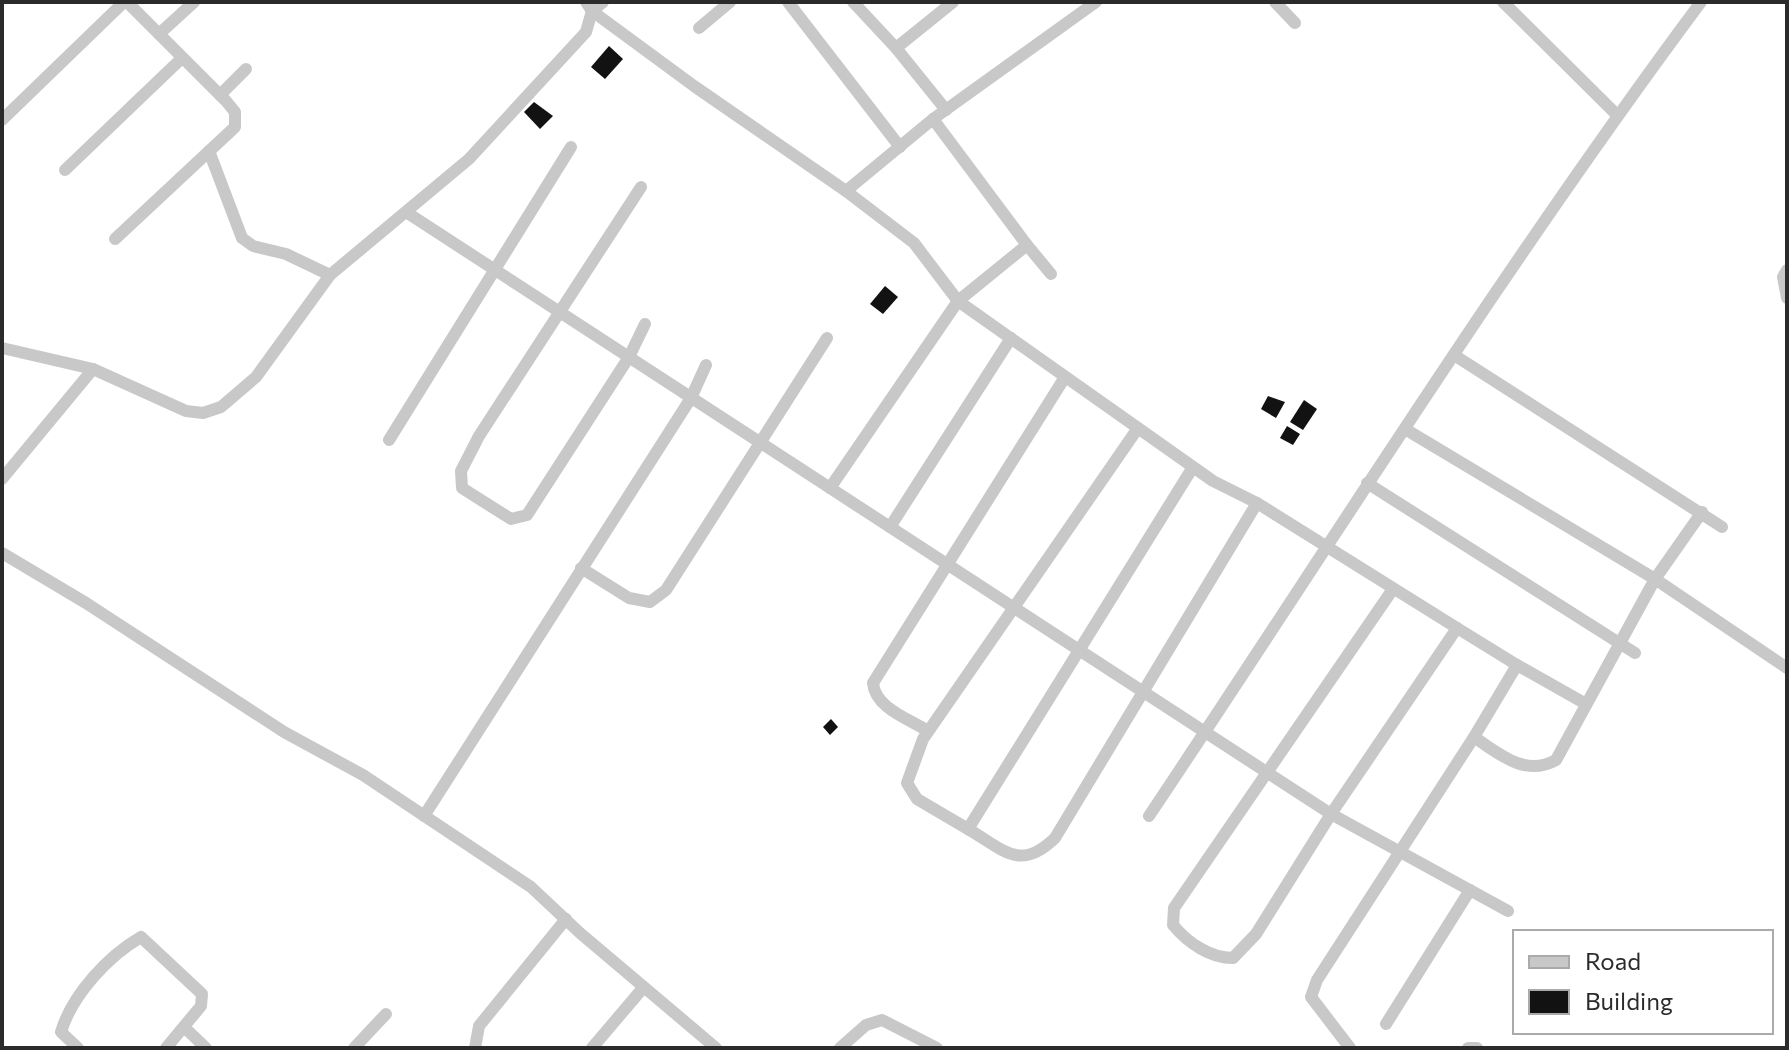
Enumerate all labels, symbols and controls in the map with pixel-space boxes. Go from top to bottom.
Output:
legend [1513,930,1773,1034]
text: Road [1585,946,1641,975]
text: Building [1585,986,1673,1015]

